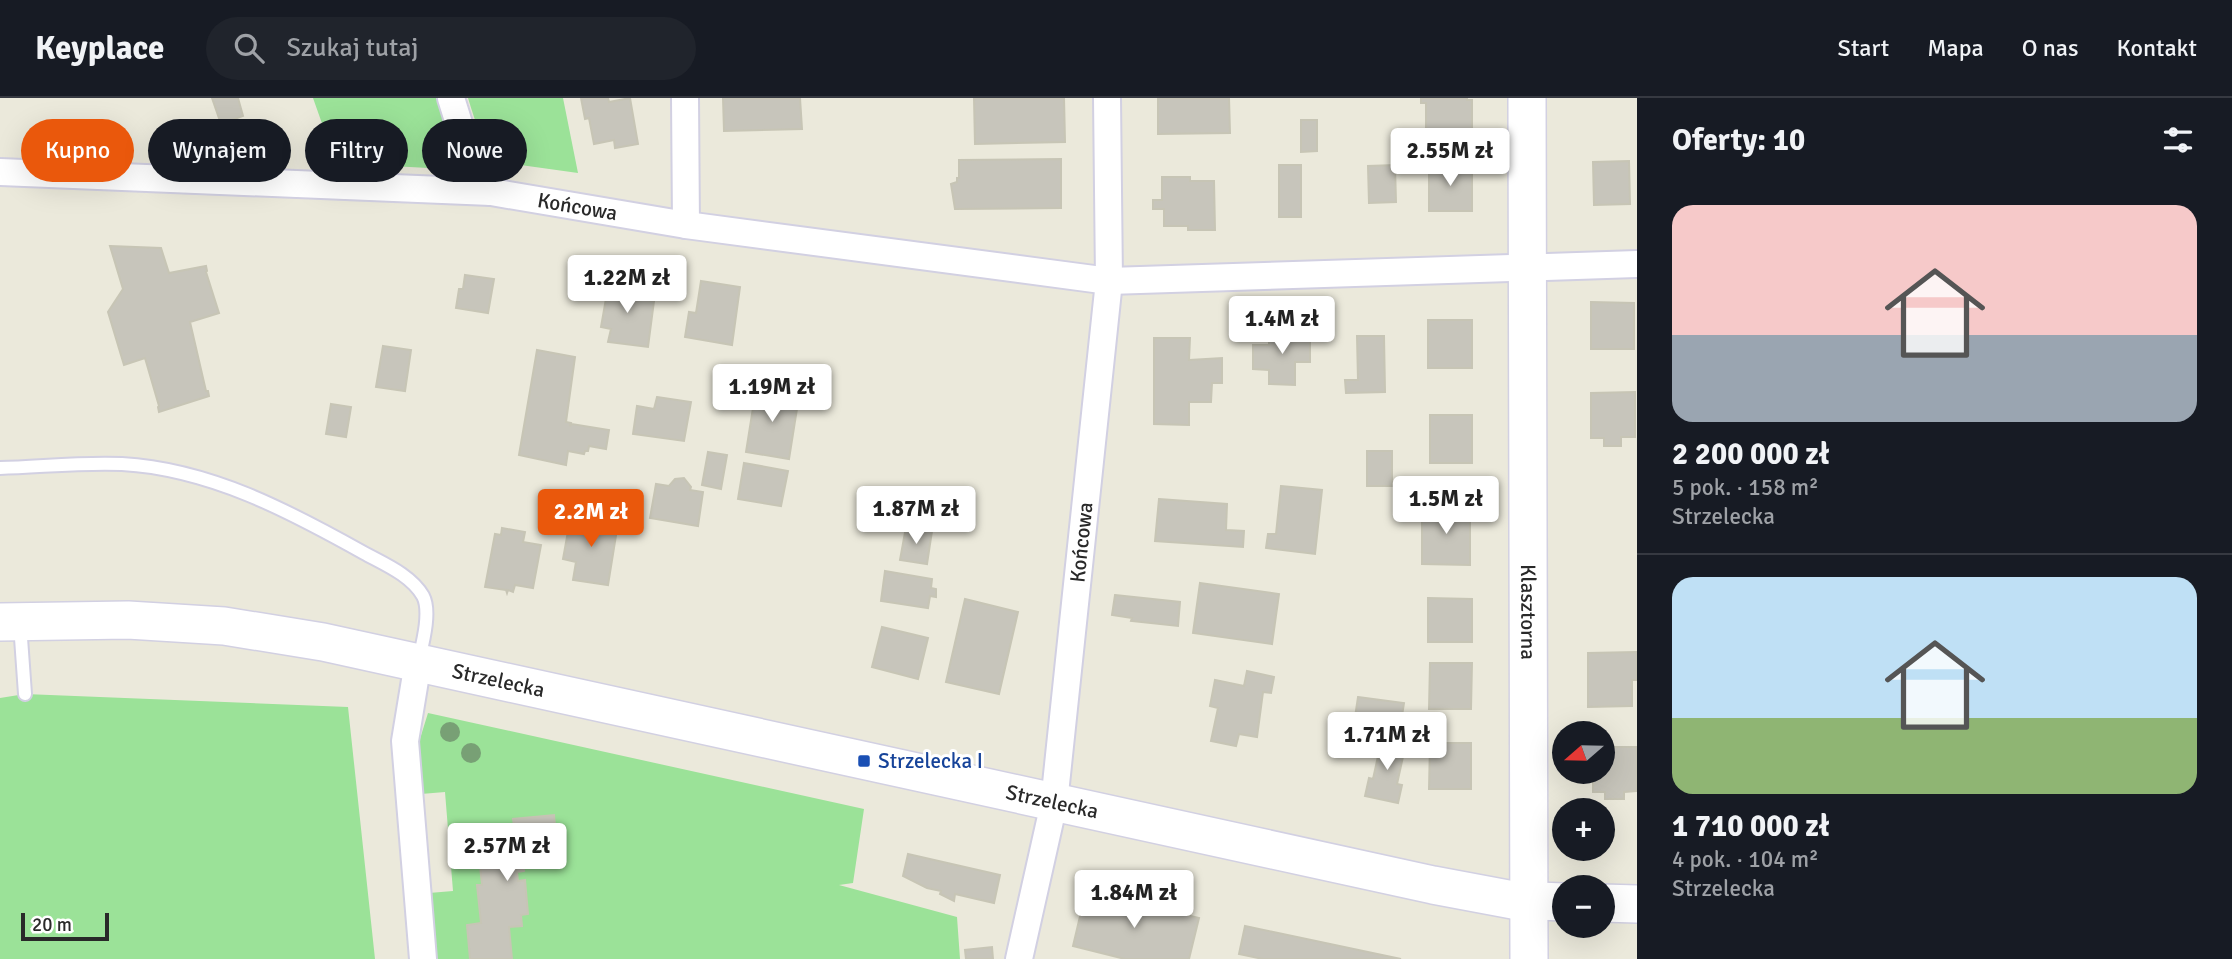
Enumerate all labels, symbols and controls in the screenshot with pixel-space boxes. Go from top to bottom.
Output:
search box [206,17,696,80]
text: Keyplace [35,28,164,69]
icon: search [230,29,268,67]
text: Szukaj tutaj [286,32,419,64]
text: Start [1838,33,1889,63]
text: Mapa [1927,33,1984,63]
text: O nas [2022,33,2079,63]
text: Kontakt [2117,33,2197,63]
chip: Kupno [21,119,134,182]
chip: Wynajem [148,119,291,182]
chip: Filtry [305,119,408,182]
chip: Nowe [422,119,527,182]
icon: filters [2159,121,2197,159]
text: Oferty: 10 [1672,122,1805,159]
pin: 2.55M zł [1378,129,1522,188]
text: 2.55M zł [1407,136,1493,165]
street label: Końcowa [535,187,619,226]
icon: home [1872,250,1998,376]
pin: 1.22M zł [555,256,699,315]
text: 1.22M zł [584,263,670,292]
pin: 1.4M zł [1217,296,1347,356]
text: 1.4M zł [1245,304,1319,333]
pin: 1.19M zł [700,364,844,424]
text: 1.19M zł [729,372,815,401]
text: 2 200 000 zł [1672,436,1830,473]
text: 5 pok. · 158 m² [1672,473,1819,502]
pin: 1.5M zł [1381,476,1511,536]
text: 1.5M zł [1409,484,1483,513]
pin: 1.87M zł [844,486,988,546]
pin: 2.2M zł [526,490,656,549]
text: 1.87M zł [873,494,959,523]
text: 2.2M zł [554,497,628,526]
street label: Końcowa [1064,501,1099,584]
text: Strzelecka [1672,502,1775,531]
street label: Klasztorna [1515,564,1541,660]
icon: home [1872,622,1998,748]
street label: Strzelecka [450,658,547,703]
pin: 1.71M zł [1315,712,1459,772]
text: 1.71M zł [1344,720,1430,749]
north arrow [1552,721,1615,784]
map controls [1552,721,1615,938]
place label: Strzelecka I [878,748,983,774]
marker: Strzelecka I [856,753,872,769]
street label: Strzelecka [1003,779,1101,824]
button: + [1552,798,1615,861]
text: 1 710 000 zł [1672,808,1830,845]
pin: 2.57M zł [435,824,579,883]
text: 2.57M zł [464,831,550,860]
text: 4 pok. · 104 m² [1672,845,1819,874]
pin: 1.84M zł [1062,870,1206,930]
text: Strzelecka [1672,874,1775,903]
button: − [1552,875,1615,938]
text: 1.84M zł [1091,878,1177,907]
scale bar [21,910,108,942]
text: 20 m [32,913,72,937]

